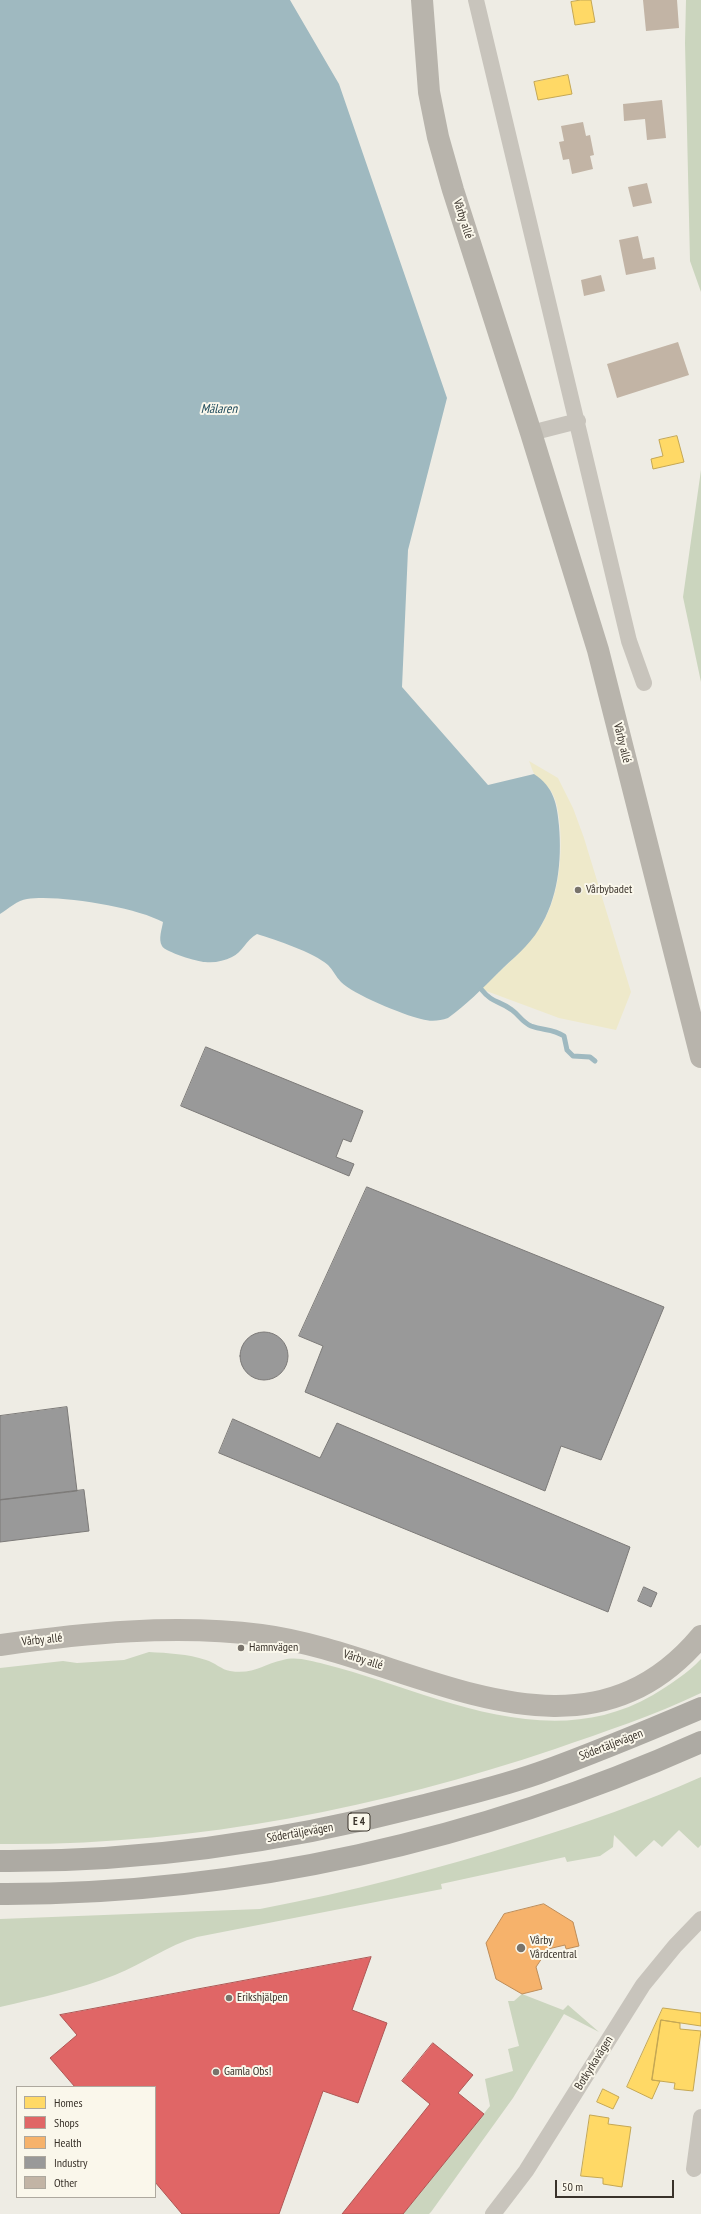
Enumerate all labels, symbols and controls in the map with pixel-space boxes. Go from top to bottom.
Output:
street label: Vårby allé [450,197,476,241]
water label: Mälaren [201,401,237,417]
street label: Vårby allé [610,722,634,764]
place label: Vårbybadet [586,883,632,897]
marker: Vårbybadet [573,885,583,895]
street label: Vårby allé [21,1631,63,1649]
place label: Hamnvägen [249,1641,298,1655]
marker: Hamnvägen [236,1643,246,1653]
street label: Vårby allé [341,1647,385,1673]
street label: Södertäljevägen [577,1726,645,1764]
road number: E 4 [348,1813,370,1831]
street label: Södertäljevägen [266,1820,334,1846]
place label: Vårby Vårdcentral [530,1934,577,1962]
marker: Vårby Vårdcentral [515,1942,527,1954]
place label: Erikshjälpen [237,1991,288,2005]
marker: Erikshjälpen [224,1993,234,2003]
street label: Botkyrkavägen [572,2033,616,2093]
place label: Gamla Obs! [224,2065,271,2079]
marker: Gamla Obs! [211,2067,221,2077]
legend [16,2086,156,2198]
text: Homes [54,2095,82,2110]
text: Shops [54,2115,79,2130]
text: Health [54,2135,82,2150]
text: Industry [54,2155,88,2170]
scale bar [557,2172,676,2198]
text: Other [54,2175,77,2190]
text: 50 m [562,2179,583,2194]

